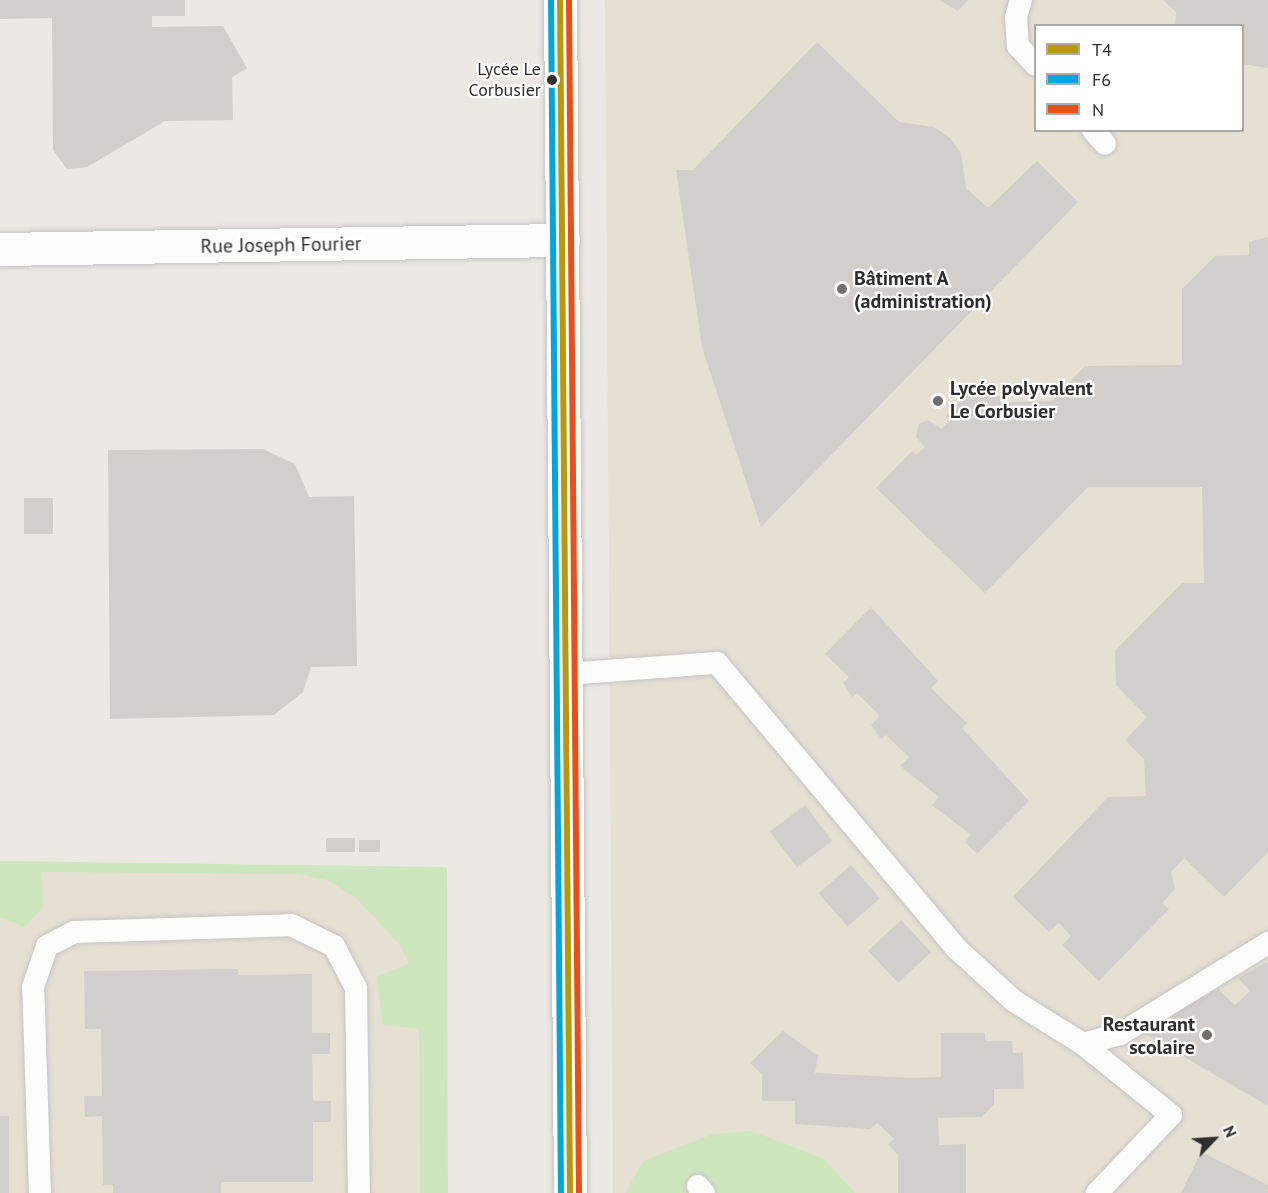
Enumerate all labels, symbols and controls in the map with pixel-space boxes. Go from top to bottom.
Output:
legend [1034,24,1244,132]
text: T4 [1092,38,1112,61]
place label: Lycée Le Corbusier [468,59,541,101]
text: F6 [1092,68,1111,91]
marker: Lycée Le Corbusier [546,74,558,86]
text: N [1092,98,1104,121]
street label: Rue Joseph Fourier [200,232,362,258]
place label: Bâtiment A (administration) [854,266,992,313]
marker: Bâtiment A (administration) [835,282,849,296]
place label: Lycée polyvalent Le Corbusier [950,377,1093,424]
marker: Lycée polyvalent Le Corbusier [931,394,945,408]
place label: Restaurant scolaire [1103,1012,1195,1059]
marker: Restaurant scolaire [1200,1028,1214,1042]
north arrow [1184,1109,1244,1169]
text: N [1219,1122,1242,1140]

